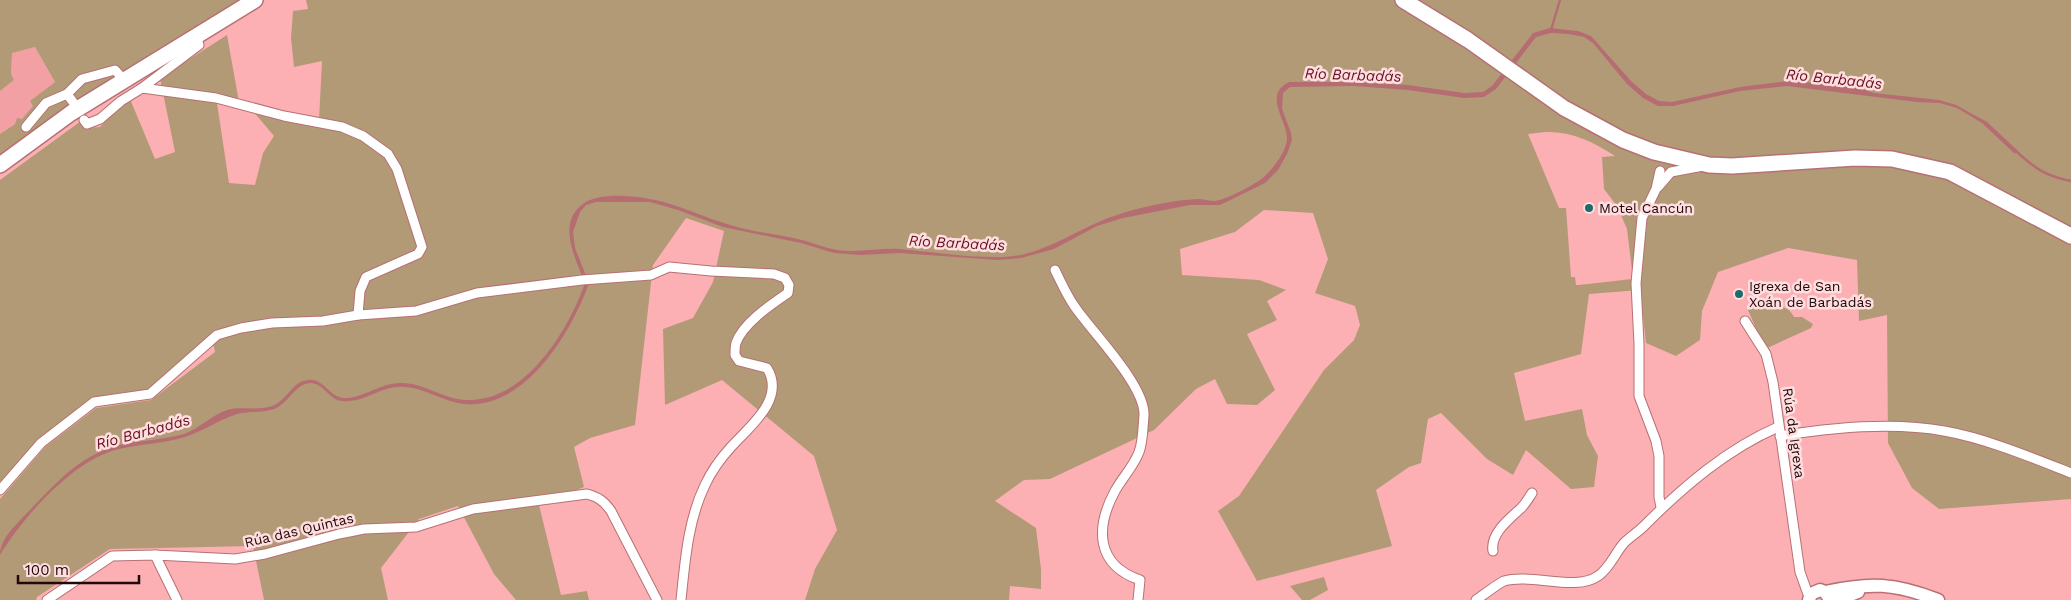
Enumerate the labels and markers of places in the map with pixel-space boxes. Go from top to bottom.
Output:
place label: Motel Cancún [1599,200,1693,216]
marker: Motel Cancún [1583,202,1595,214]
place label: Igrexa de San Xoán de Barbadás [1749,278,1872,310]
marker: Igrexa de San Xoán de Barbadás [1733,288,1745,300]

